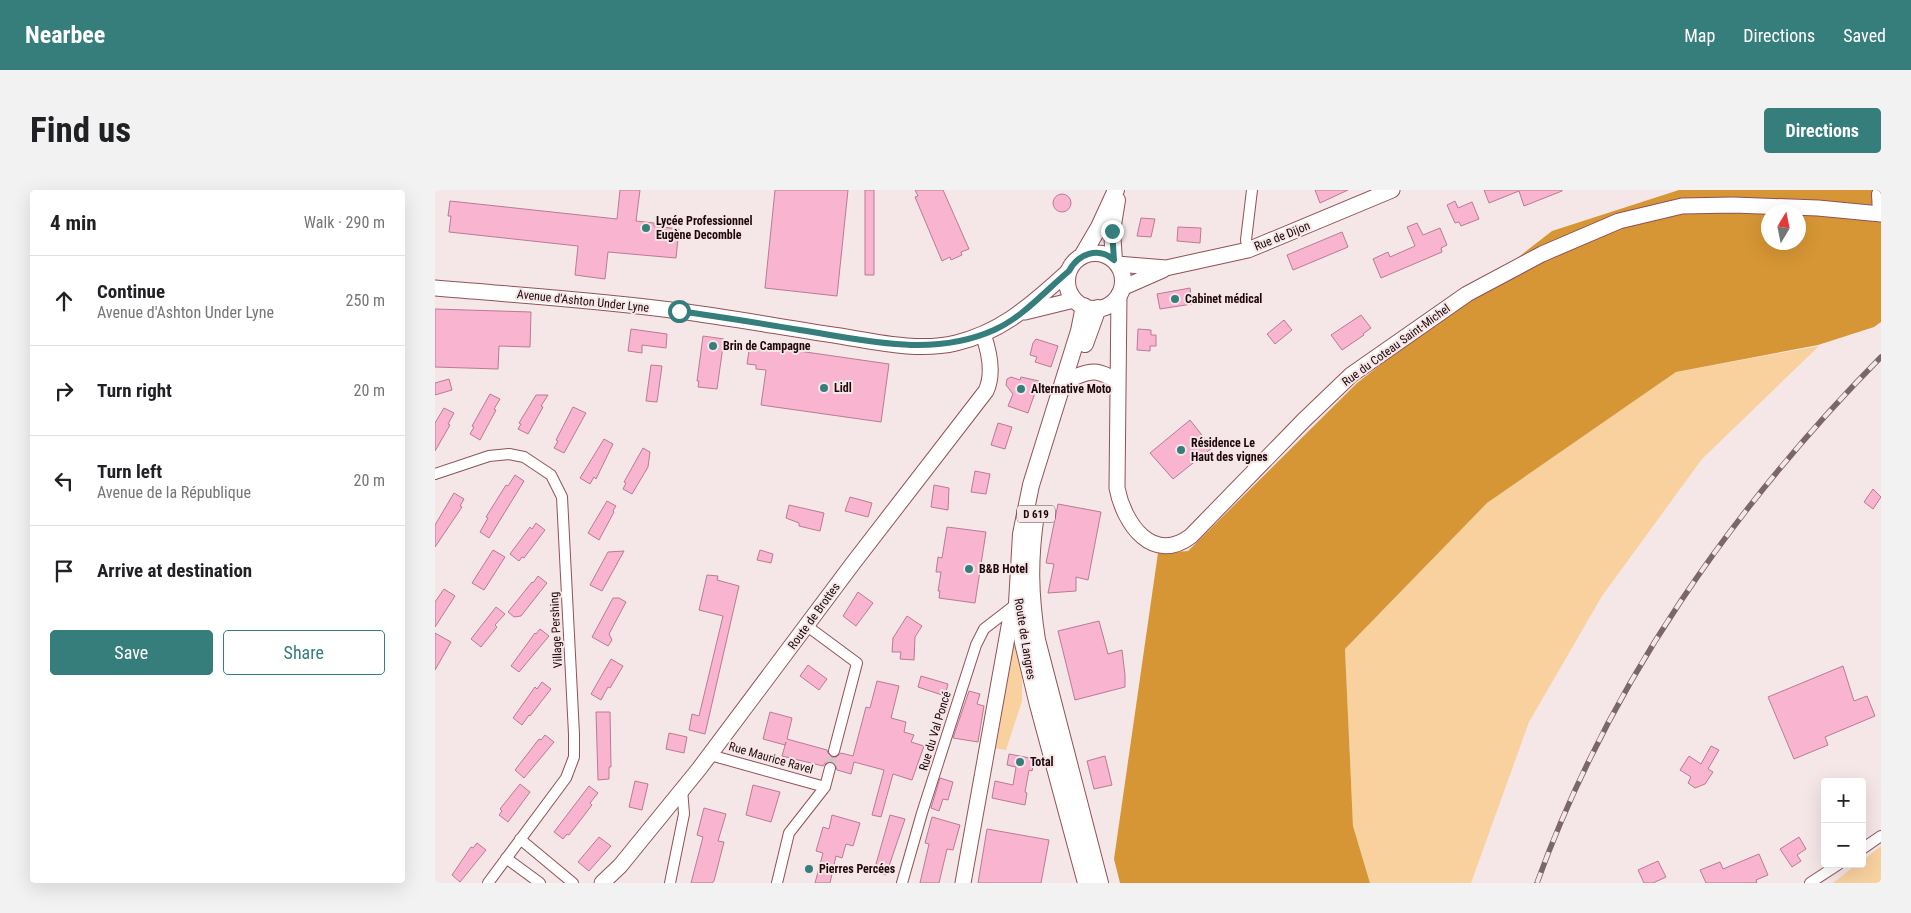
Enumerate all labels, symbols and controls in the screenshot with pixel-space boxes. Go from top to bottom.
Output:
text: Nearbee [25,21,105,49]
text: Map [1684,25,1715,46]
text: Directions [1743,25,1815,46]
text: Saved [1843,25,1886,46]
button: Directions [1764,108,1881,153]
text: Find us [30,110,131,151]
north arrow [1761,205,1806,250]
text: 4 min [50,211,97,235]
text: Walk · 290 m [304,213,385,232]
place label: Lycée Professionnel Eugène Decomble [656,214,753,242]
street label: Rue de Dijon [1252,218,1312,254]
route end [1101,220,1124,243]
marker: Lycée Professionnel Eugène Decomble [640,222,652,234]
text: Continue [97,280,165,303]
icon: ahead [50,287,78,315]
street label: Avenue d'Ashton Under Lyne [516,287,650,315]
text: 250 m [346,291,385,310]
place label: Cabinet médical [1185,292,1262,306]
marker: Cabinet médical [1169,293,1181,305]
route start [668,300,691,323]
street label: Rue du Coteau Saint-Michel [1339,301,1453,389]
text: Avenue d'Ashton Under Lyne [97,303,274,322]
place label: Brin de Campagne [723,339,811,353]
marker: Brin de Campagne [707,340,719,352]
icon: right [50,377,78,405]
text: Turn right [97,379,172,402]
text: 20 m [353,381,385,400]
place label: Lidl [834,381,852,395]
marker: Lidl [818,382,830,394]
place label: Alternative Moto [1031,382,1111,396]
marker: Alternative Moto [1015,383,1027,395]
place label: Résidence Le Haut des vignes [1191,436,1268,464]
marker: Résidence Le Haut des vignes [1175,444,1187,456]
text: Turn left [97,460,162,483]
icon: left [50,467,78,495]
text: 20 m [353,471,385,490]
text: Avenue de la République [97,483,251,502]
road number: D 619 [1017,506,1055,522]
icon: arrive [50,557,78,585]
text: Arrive at destination [97,559,252,582]
place label: B&B Hotel [979,562,1028,576]
marker: B&B Hotel [963,563,975,575]
street label: Route de Brottes [785,580,843,652]
street label: Village Pershing [547,591,565,669]
street label: Route de Langres [1012,597,1038,681]
button: Save [50,630,213,675]
button: Share [223,630,385,675]
street label: Rue du Val Poncé [916,689,954,772]
street label: Rue Maurice Ravel [727,739,815,777]
place label: Total [1030,755,1054,769]
marker: Total [1014,756,1026,768]
map controls [1821,778,1866,868]
button: + [1821,778,1866,823]
button: − [1821,823,1866,868]
place label: Pierres Percées [819,862,896,876]
marker: Pierres Percées [803,863,815,875]

